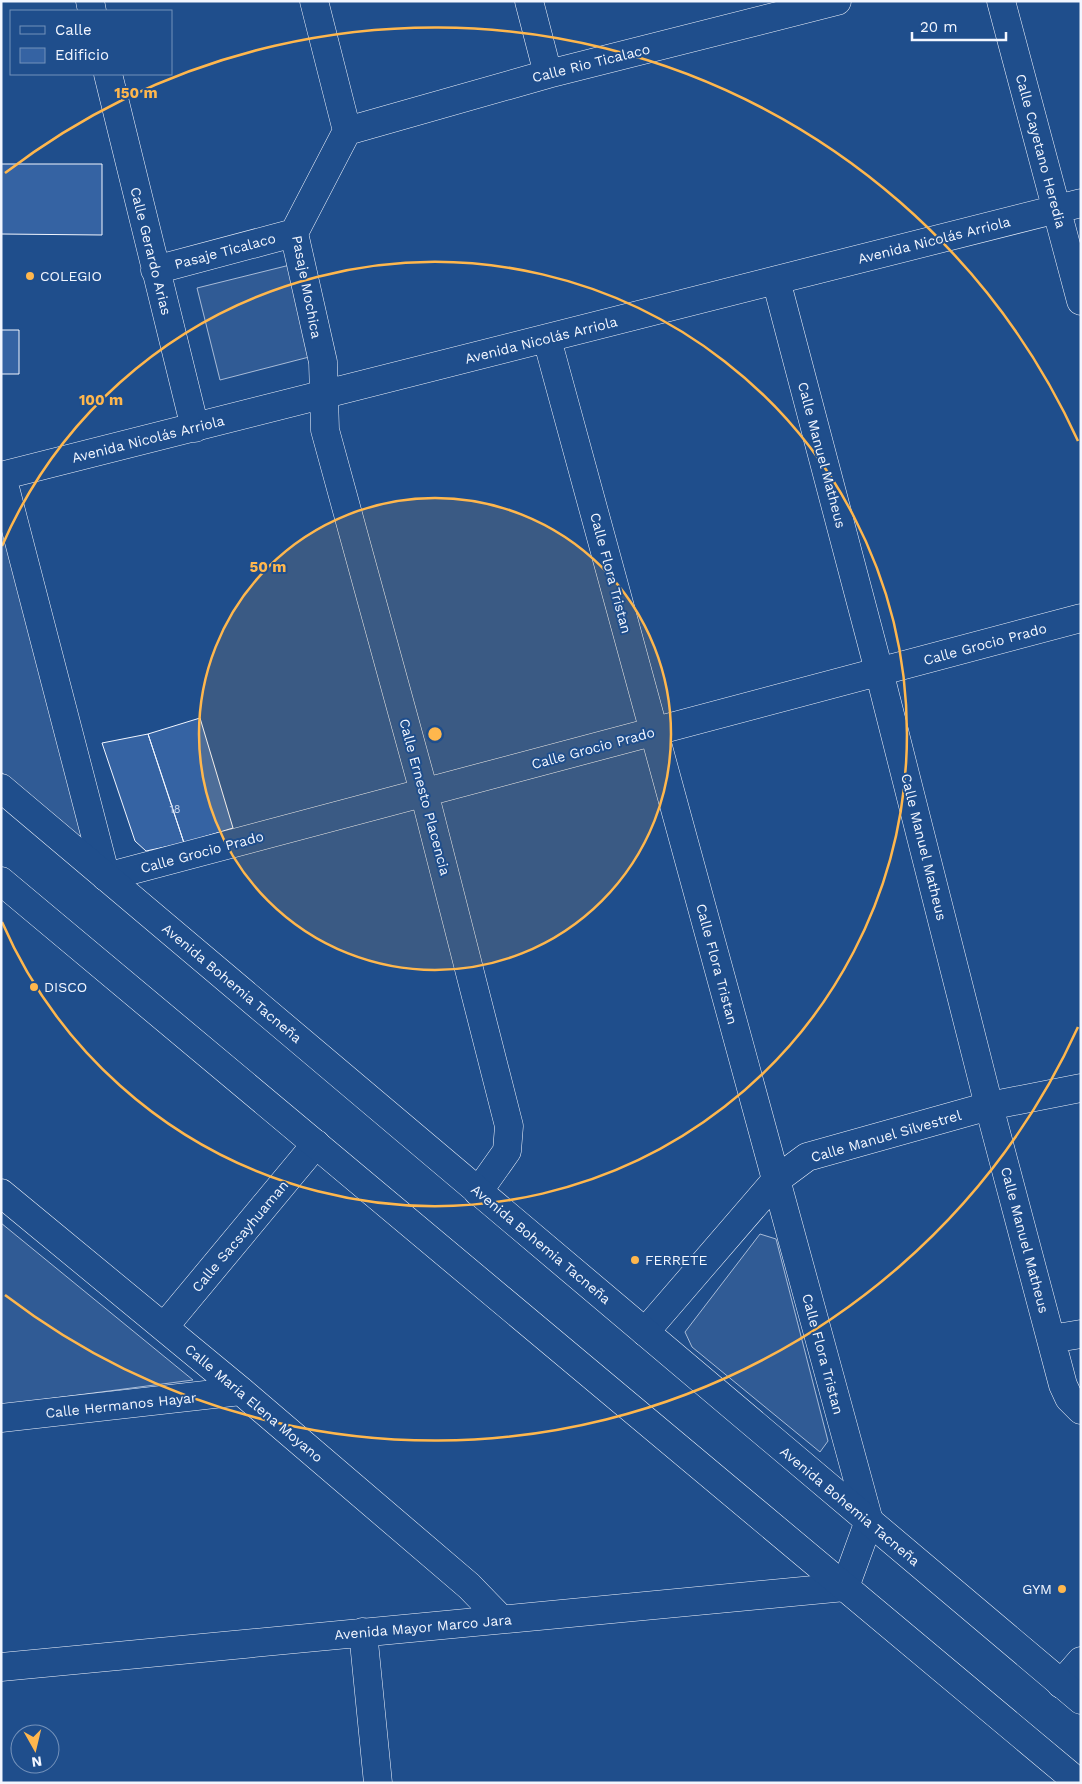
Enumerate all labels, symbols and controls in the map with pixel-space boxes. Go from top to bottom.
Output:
legend [10,10,172,75]
scale bar [912,10,1006,42]
text: 20 m [920,18,958,36]
text: Calle [55,21,92,39]
street label: Calle Rio Ticalaco [530,41,652,85]
text: Edificio [55,46,109,64]
street label: Calle Cayetano Heredia [1013,72,1069,230]
text: 150 m [114,84,158,102]
street label: Calle Gerardo Arias [127,185,175,317]
street label: Avenida Nicolás Arriola [856,213,1012,267]
street label: Pasaje Ticalaco [173,230,277,272]
street label: Pasaje Mochica [289,234,325,340]
place label: COLEGIO [40,268,102,284]
marker: COLEGIO [24,270,36,282]
street label: Avenida Nicolás Arriola [463,313,619,367]
street label: Calle Manuel Matheus [795,380,849,530]
text: 100 m [79,391,123,409]
street label: Avenida Nicolás Arriola [70,412,226,466]
street label: Calle Flora Tristan [587,511,635,635]
text: 50 m [250,558,286,576]
street label: Calle Grocio Prado [922,620,1048,668]
street label: Calle Ernesto Placencia [396,717,454,877]
street label: Calle Grocio Prado [530,724,656,772]
centre of rings [426,725,444,743]
street label: Calle Manuel Matheus [898,772,950,922]
house number: 18 [169,803,181,816]
street label: Calle Grocio Prado [139,828,265,876]
street label: Calle Flora Tristan [693,902,741,1026]
street label: Avenida Bohemia Tacneña [159,920,305,1046]
place label: DISCO [44,979,87,995]
marker: DISCO [28,981,40,993]
street label: Calle Manuel Silvestrel [809,1107,964,1165]
street label: Calle Manuel Matheus [998,1165,1052,1315]
street label: Calle Sacsayhuaman [189,1177,291,1295]
street label: Avenida Bohemia Tacneña [468,1181,614,1307]
place label: FERRETE [645,1252,707,1268]
marker: FERRETE [629,1254,641,1266]
street label: Calle Flora Tristan [799,1292,847,1416]
street label: Calle María Elena Moyano [182,1341,326,1465]
street label: Calle Hermanos Hayar [45,1389,198,1421]
street label: Avenida Bohemia Tacneña [777,1443,923,1569]
place label: GYM [1022,1581,1052,1597]
marker: GYM [1056,1583,1068,1595]
street label: Avenida Mayor Marco Jara [334,1611,512,1643]
north arrow [10,1724,60,1774]
text: N [31,1753,43,1771]

